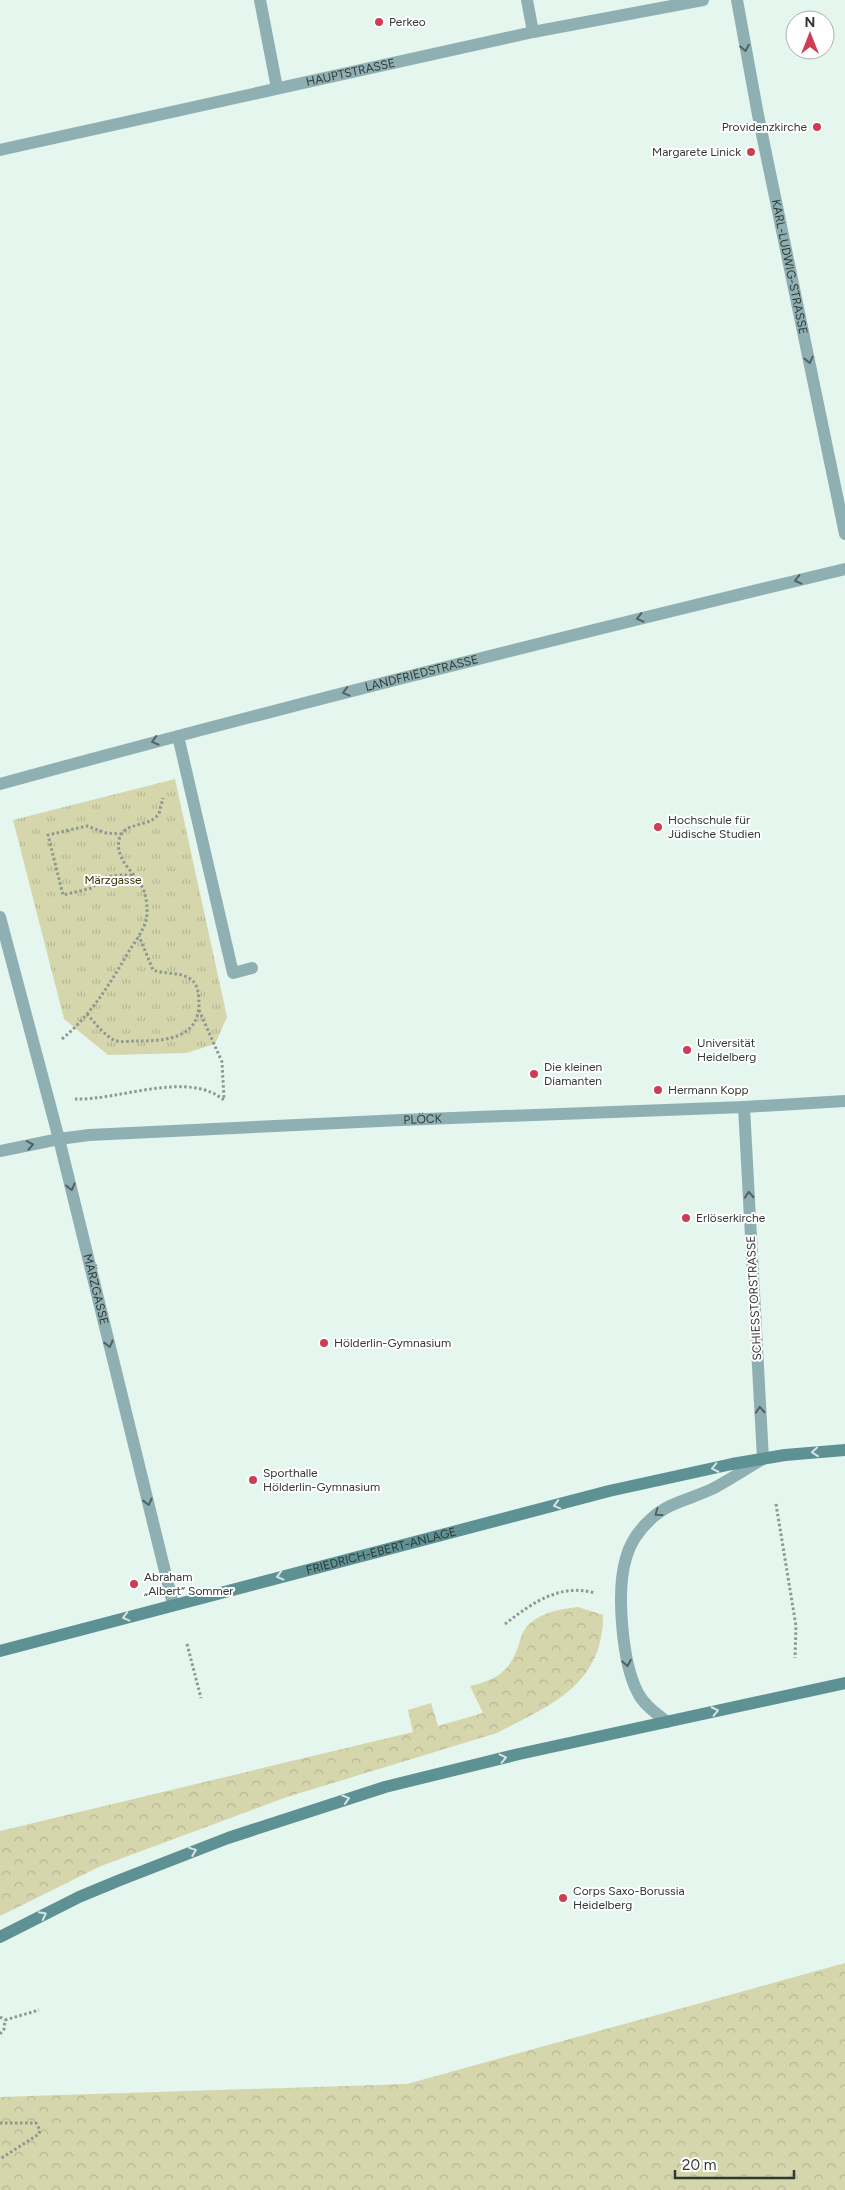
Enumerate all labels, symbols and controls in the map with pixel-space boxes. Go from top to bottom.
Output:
north arrow [785,10,835,60]
text: N [805,14,815,31]
place label: Perkeo [389,15,426,29]
marker: Perkeo [373,16,385,28]
one-way arrow [740,44,750,52]
street label: HAUPTSTRASSE [305,56,396,89]
place label: Providenzkirche [722,120,807,134]
marker: Providenzkirche [811,121,823,133]
place label: Margarete Linick [652,145,741,159]
marker: Margarete Linick [745,146,757,158]
street label: KARL-LUDWIG-STRASSE [769,198,810,336]
one-way arrow [803,356,813,364]
one-way arrow [793,574,802,585]
one-way arrow [636,613,644,623]
street label: LANDFRIEDSTRASSE [364,652,480,694]
one-way arrow [342,686,351,697]
one-way arrow [152,736,160,746]
place label: Hochschule für Jüdische Studien [668,813,761,841]
marker: Hochschule für Jüdische Studien [652,821,664,833]
park label: Märzgasse [84,873,142,887]
place label: Universität Heidelberg [697,1036,756,1064]
marker: Universität Heidelberg [681,1044,693,1056]
place label: Die kleinen Diamanten [544,1060,603,1088]
marker: Die kleinen Diamanten [528,1068,540,1080]
place label: Hermann Kopp [668,1083,749,1097]
marker: Hermann Kopp [652,1084,664,1096]
street label: PLÖCK [403,1111,443,1127]
one-way arrow [25,1140,34,1151]
one-way arrow [65,1182,76,1191]
one-way arrow [743,1191,754,1199]
place label: Erlöserkirche [696,1211,766,1225]
marker: Erlöserkirche [680,1212,692,1224]
street label: SCHIESSTORSTRASSE [744,1235,764,1361]
street label: MÄRZGASSE [80,1252,111,1326]
place label: Hölderlin-Gymnasium [334,1336,451,1350]
marker: Hölderlin-Gymnasium [318,1337,330,1349]
one-way arrow [104,1340,114,1348]
one-way arrow [755,1406,766,1414]
one-way arrow [811,1446,819,1457]
one-way arrow [711,1462,720,1473]
place label: Sporthalle Hölderlin-Gymnasium [263,1466,380,1494]
marker: Sporthalle Hölderlin-Gymnasium [247,1474,259,1486]
one-way arrow [142,1498,153,1507]
one-way arrow [553,1499,561,1509]
one-way arrow [654,1507,664,1516]
street label: FRIEDRICH-EBERT-ANLAGE [305,1524,458,1577]
place label: Abraham „Albert“ Sommer [144,1570,233,1598]
one-way arrow [276,1571,284,1581]
marker: Abraham „Albert“ Sommer [128,1578,140,1590]
one-way arrow [123,1611,131,1621]
one-way arrow [622,1659,632,1668]
one-way arrow [710,1707,719,1717]
one-way arrow [499,1753,508,1764]
one-way arrow [342,1794,350,1804]
one-way arrow [188,1847,196,1857]
place label: Corps Saxo-Borussia Heidelberg [573,1884,685,1912]
marker: Corps Saxo-Borussia Heidelberg [557,1892,569,1904]
one-way arrow [38,1911,47,1921]
scale bar [675,2148,794,2180]
text: 20 m [682,2156,716,2174]

